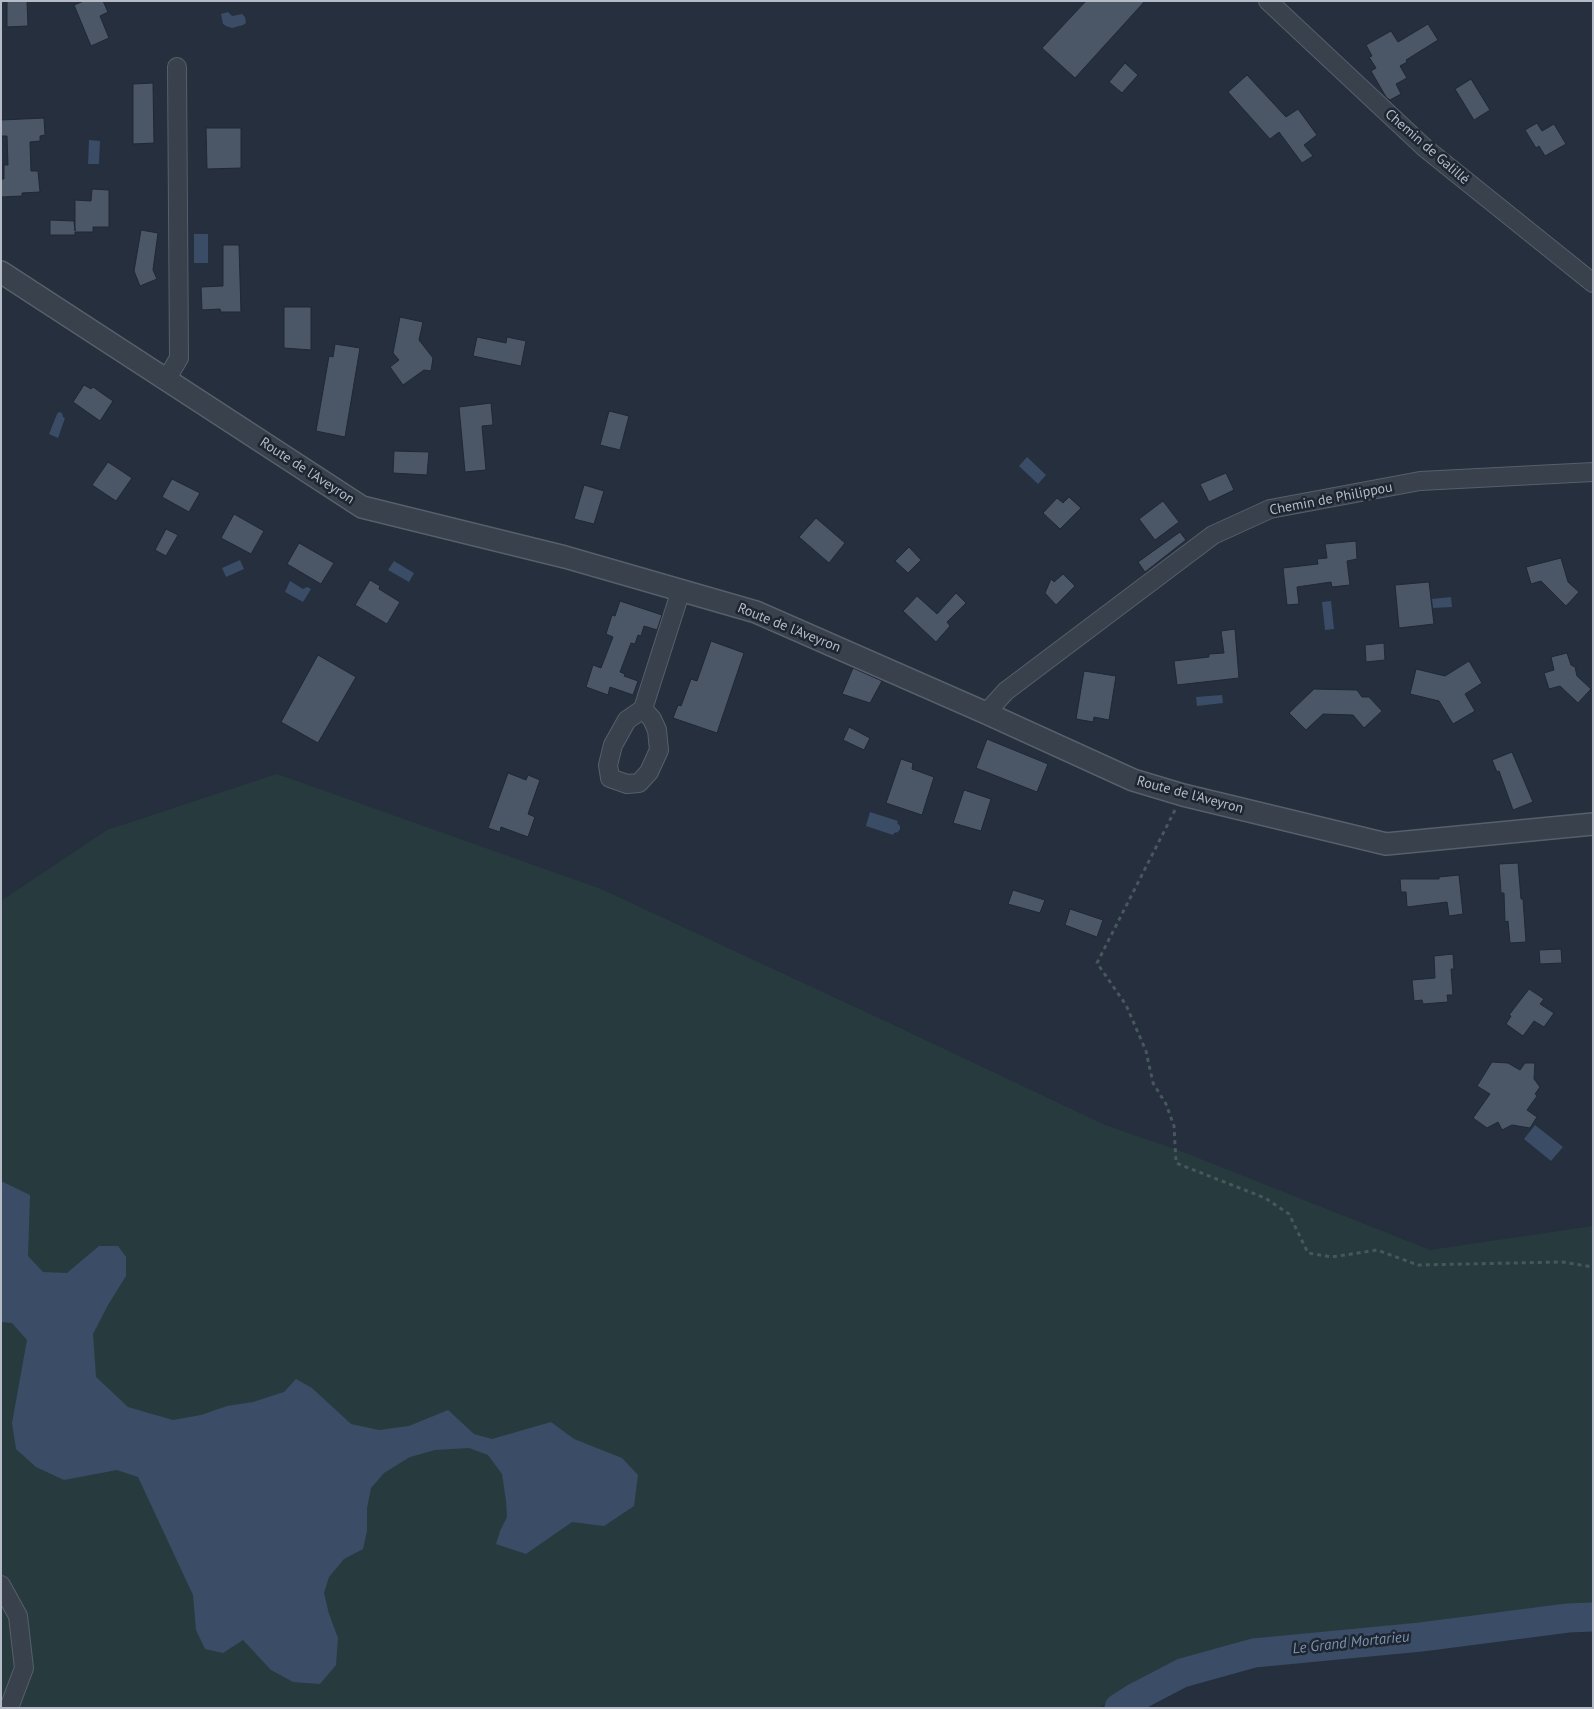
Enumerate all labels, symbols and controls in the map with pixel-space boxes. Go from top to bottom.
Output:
street label: Chemin de Galillé [1381,106,1473,188]
street label: Route de l'Aveyron [257,434,357,508]
street label: Chemin de Philippou [1268,479,1394,519]
street label: Route de l'Aveyron [735,600,843,656]
street label: Route de l'Aveyron [1135,773,1245,817]
water label: Le Grand Mortarieu [1292,1628,1410,1658]

